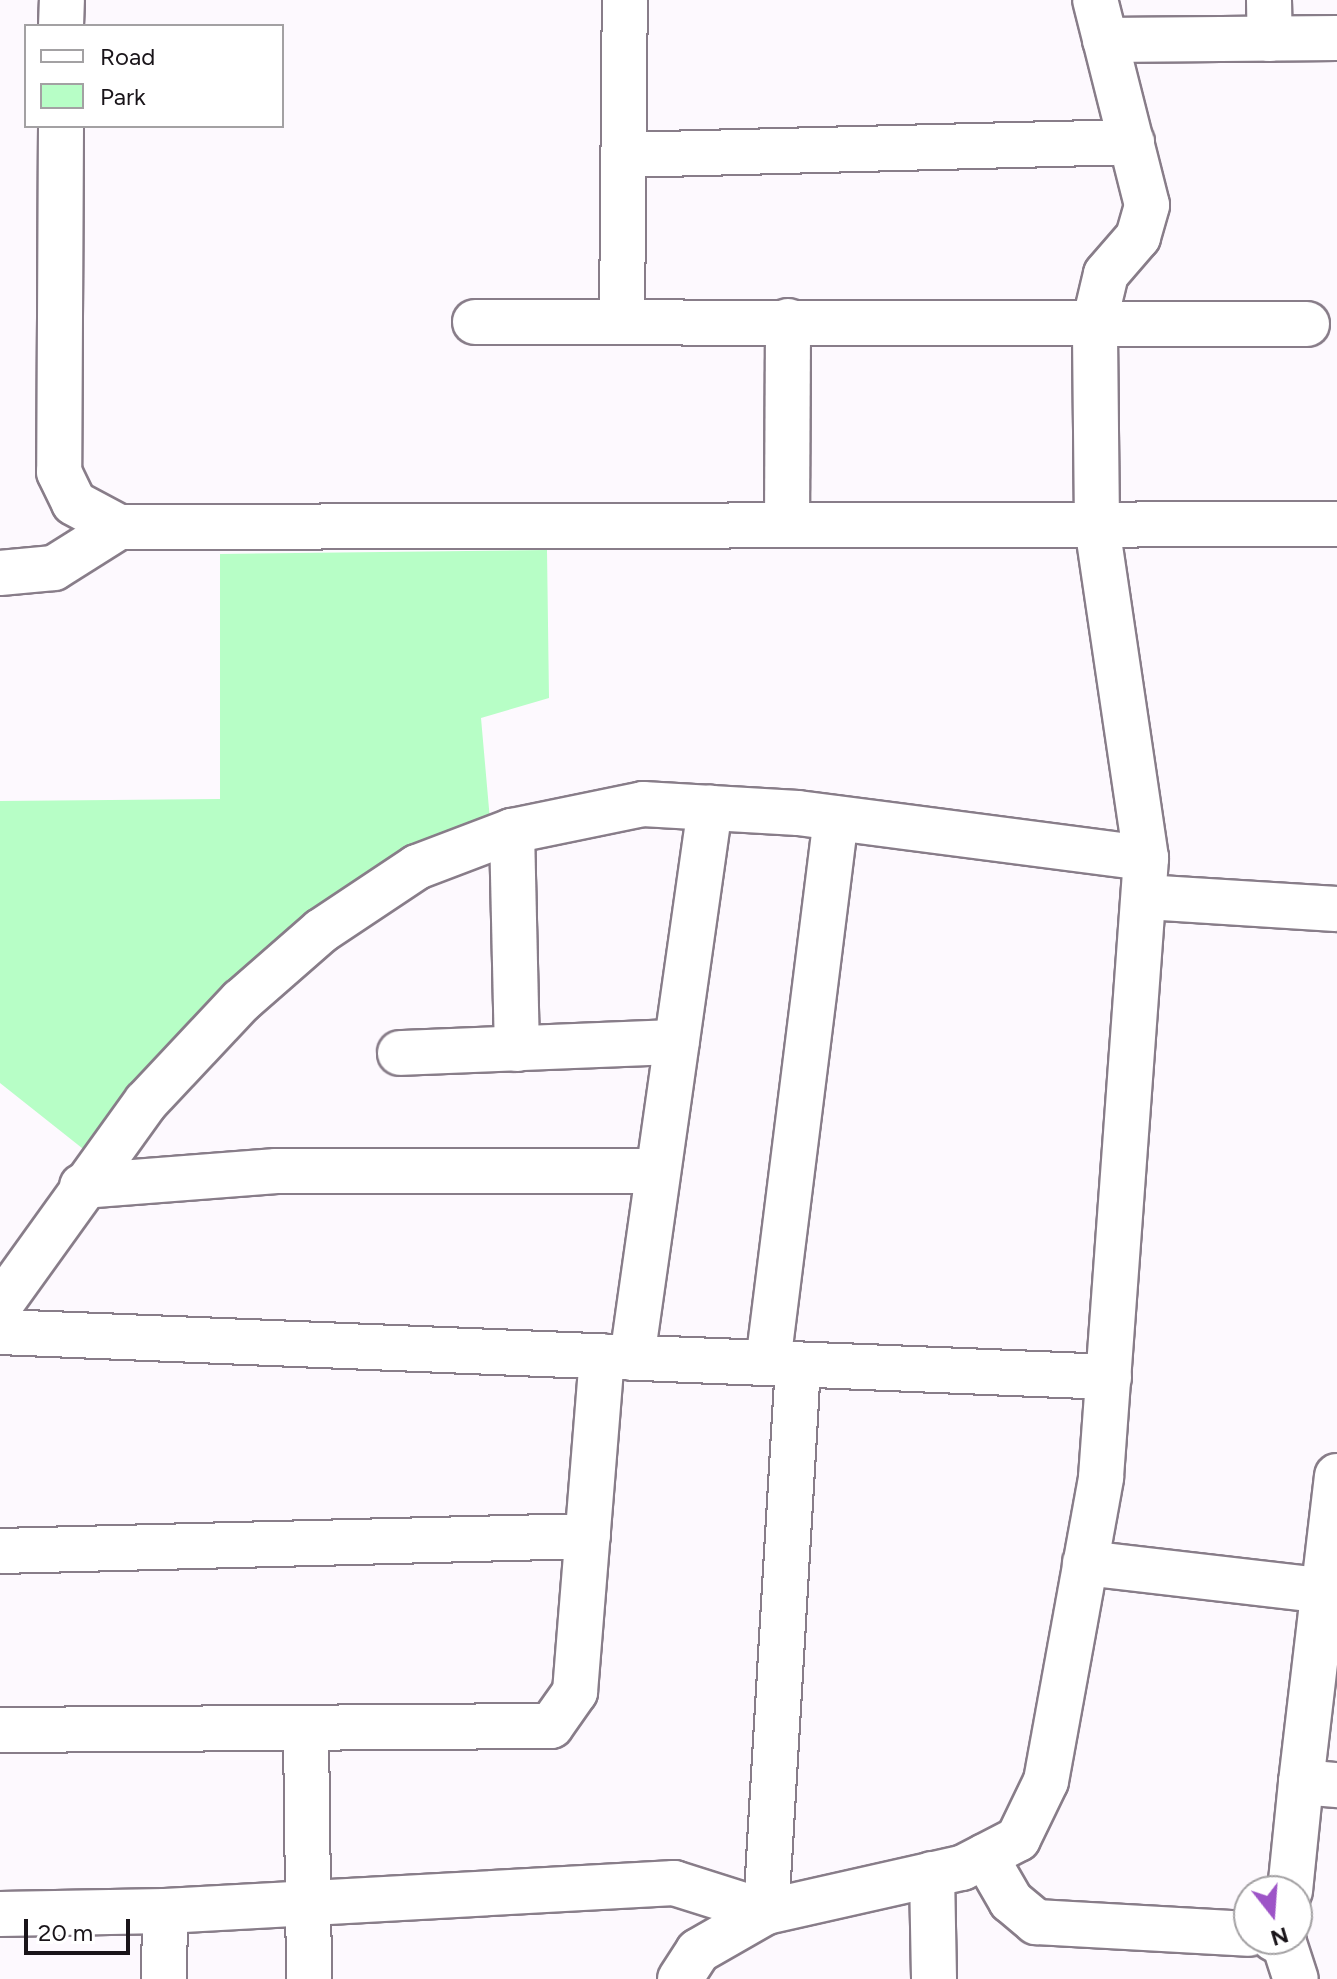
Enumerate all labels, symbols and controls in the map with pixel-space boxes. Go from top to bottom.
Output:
legend [24,24,284,128]
text: Road [100,42,155,71]
text: Park [100,82,146,111]
north arrow [1233,1875,1313,1955]
scale bar [28,1903,134,1953]
text: 20 m [38,1918,93,1947]
text: N [1268,1921,1292,1952]

